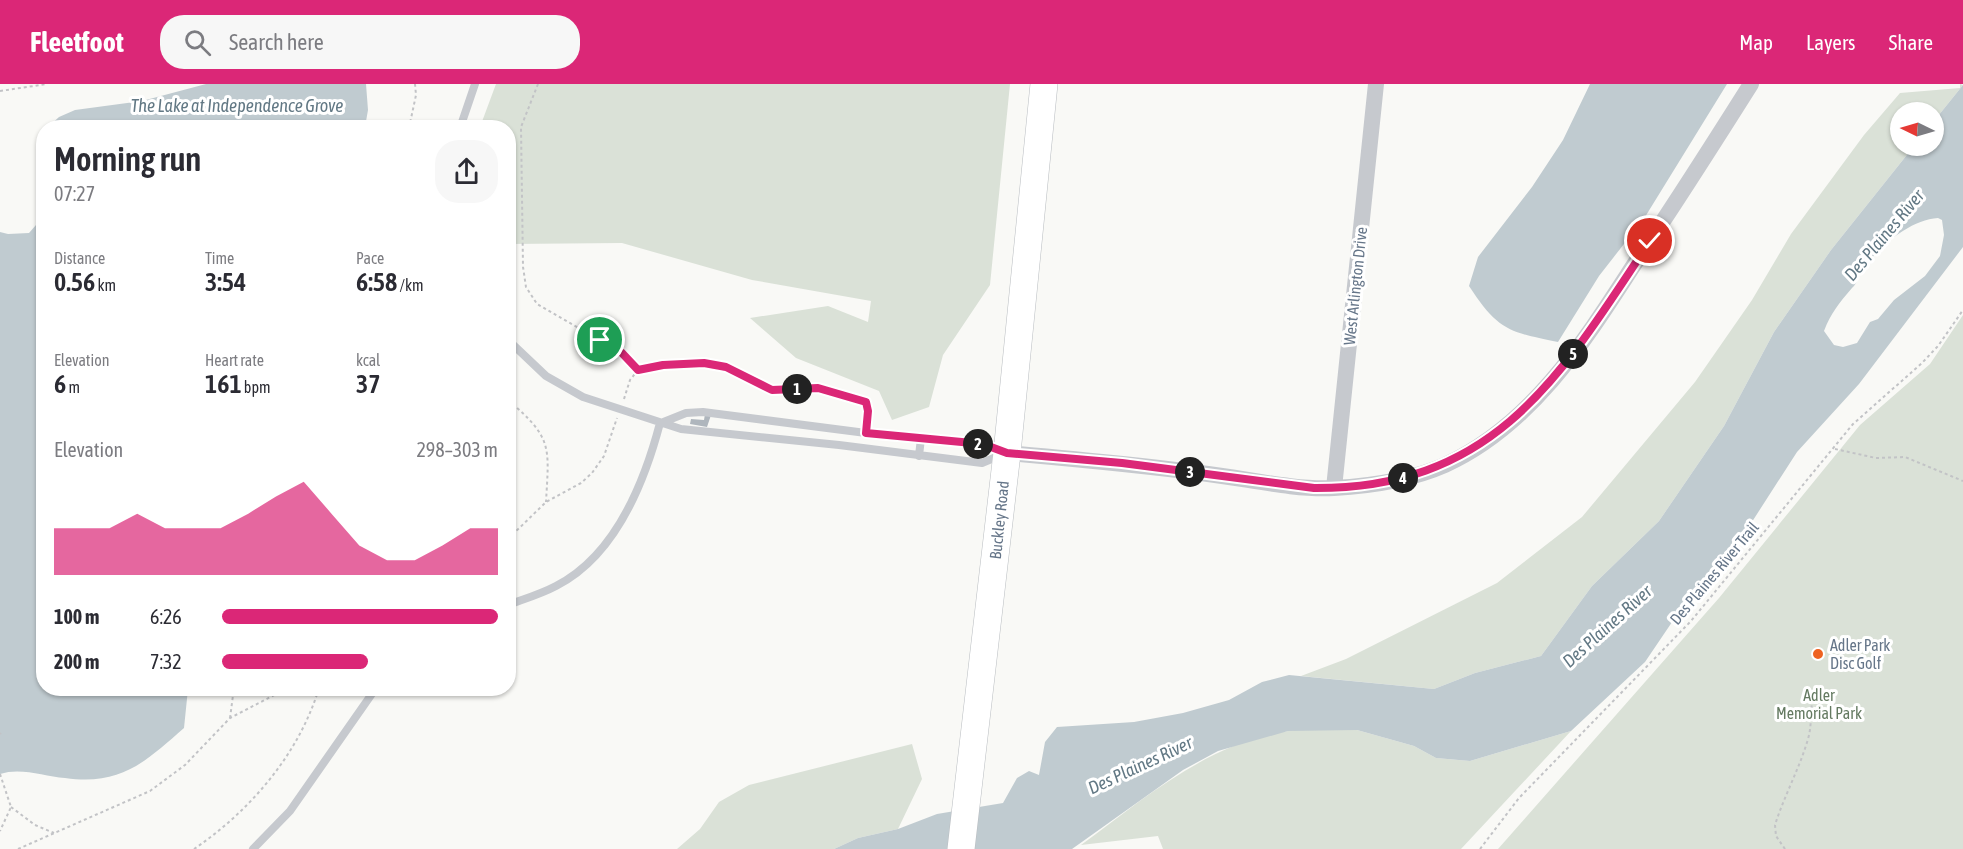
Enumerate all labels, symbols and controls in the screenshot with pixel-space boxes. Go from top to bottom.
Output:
search box [160,15,580,69]
text: Fleetfoot [30,26,124,58]
icon: search [181,26,214,59]
text: Search here [229,29,324,55]
text: Map [1739,30,1773,54]
text: Layers [1806,30,1856,54]
text: Share [1889,30,1933,54]
water label: The Lake at Independence Grove [131,95,343,116]
north arrow [1890,102,1944,156]
map controls [1890,102,1944,156]
text: Morning run [54,140,201,178]
button: share [435,140,498,203]
text: 07:27 [54,182,95,205]
water label: Des Plaines River [1840,185,1929,285]
pin [1624,215,1675,266]
icon: check [1633,224,1666,257]
street label: West Arlington Drive [1340,226,1371,346]
text: Distance [54,249,105,267]
text: Time [205,249,234,267]
text: Pace [356,249,384,267]
text: 0.56 [54,267,95,297]
text: 3:54 [205,267,246,297]
text: 6:58 [356,267,397,297]
text: km [95,276,116,294]
text: /km [397,276,423,294]
pin [574,314,625,365]
icon: arrive [583,323,616,356]
pin: 5 [1558,339,1588,369]
text: 5 [1569,345,1577,363]
text: Elevation [54,351,109,369]
text: Heart rate [205,351,264,369]
text: kcal [356,351,380,369]
text: 6 [54,369,66,399]
text: 161 [205,369,242,399]
text: 37 [356,369,380,399]
pin: 1 [782,374,812,404]
text: m [66,378,80,396]
text: bpm [242,378,271,396]
text: 1 [793,380,801,398]
pin: 2 [963,429,993,459]
text: 2 [974,435,982,453]
text: Elevation [54,438,123,461]
text: 298–303 m [416,438,498,461]
pin: 3 [1175,457,1205,487]
text: 3 [1186,463,1194,481]
pin: 4 [1388,463,1418,493]
text: 4 [1399,469,1407,487]
street label: Buckley Road [986,480,1013,560]
street label: Des Plaines River Trail [1666,518,1763,628]
water label: Des Plaines River [1558,580,1656,671]
text: 100 m [54,605,99,628]
text: 6:26 [150,605,182,628]
place label: Adler Park Disc Golf [1830,636,1890,672]
marker: Adler Park Disc Golf [1811,647,1825,661]
text: 200 m [54,650,99,673]
text: 7:32 [150,650,182,673]
park label: Adler Memorial Park [1776,686,1862,722]
water label: Des Plaines River [1085,731,1196,798]

